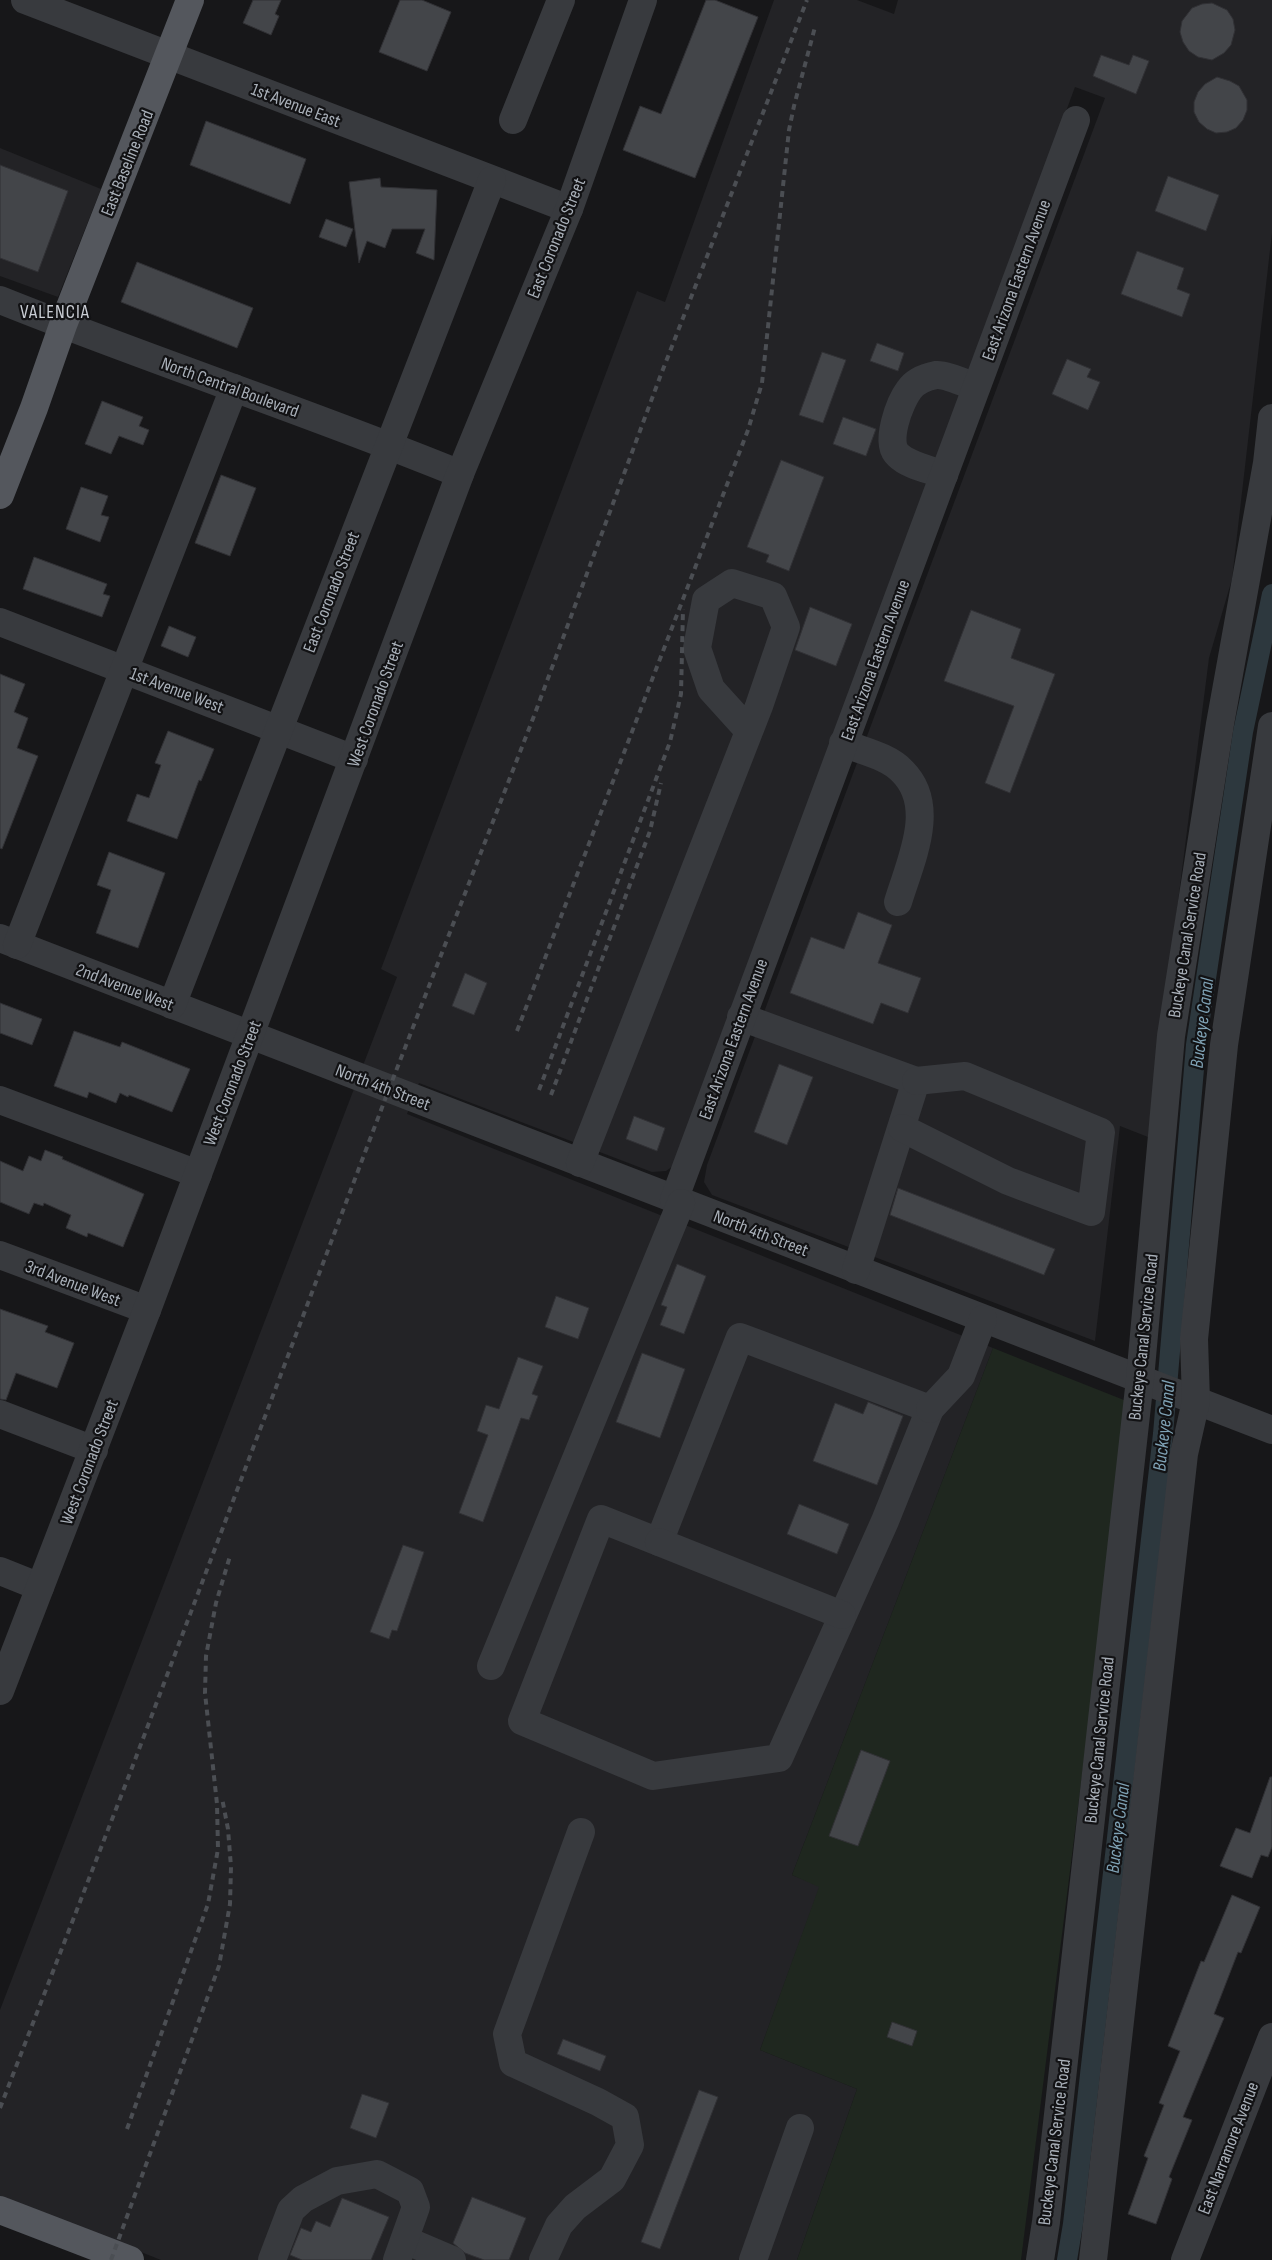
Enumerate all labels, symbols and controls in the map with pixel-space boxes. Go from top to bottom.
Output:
street label: 1st Avenue East [248,79,344,132]
street label: East Baseline Road [97,107,158,219]
street label: East Coronado Street [523,175,590,301]
street label: East Arizona Eastern Avenue [978,197,1055,363]
district label: VALENCIA [20,301,90,324]
street label: North Central Boulevard [158,353,301,422]
street label: East Coronado Street [299,528,364,656]
street label: East Arizona Eastern Avenue [837,577,914,743]
street label: West Coronado Street [343,638,408,770]
street label: 1st Avenue West [127,663,227,718]
street label: Buckeye Canal Service Road [1164,851,1211,1019]
street label: East Arizona Eastern Avenue [695,956,772,1122]
street label: 2nd Avenue West [73,959,177,1016]
water label: Buckeye Canal [1186,976,1219,1070]
street label: West Coronado Street [199,1017,266,1149]
street label: North 4th Street [333,1060,434,1115]
street label: North 4th Street [711,1206,812,1261]
street label: Buckeye Canal Service Road [1124,1253,1163,1421]
street label: 3rd Avenue West [22,1256,124,1311]
water label: Buckeye Canal [1148,1379,1181,1472]
street label: West Coronado Street [56,1396,123,1528]
street label: Buckeye Canal Service Road [1080,1656,1119,1824]
water label: Buckeye Canal [1102,1781,1135,1875]
street label: Buckeye Canal Service Road [1034,2058,1075,2226]
street label: East Narramore Avenue [1194,2079,1263,2217]

